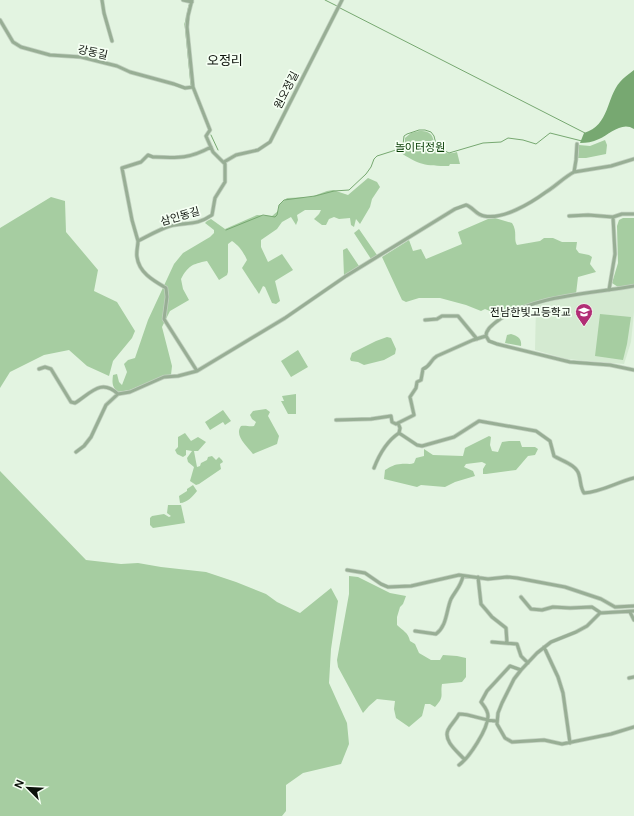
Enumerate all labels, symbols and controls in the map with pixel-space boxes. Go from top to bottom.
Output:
street label: 강동길 [77,42,109,62]
district label: 오정리 [207,52,243,69]
street label: 원오정길 [271,69,301,111]
park label: 놀이터정원 [395,140,445,154]
street label: 삼인동길 [159,204,201,228]
school or university icon: 전남한빛고등학교 [574,302,594,327]
place label: 전남한빛고등학교 [490,305,571,319]
north arrow [8,768,48,808]
text: N [11,777,27,790]

